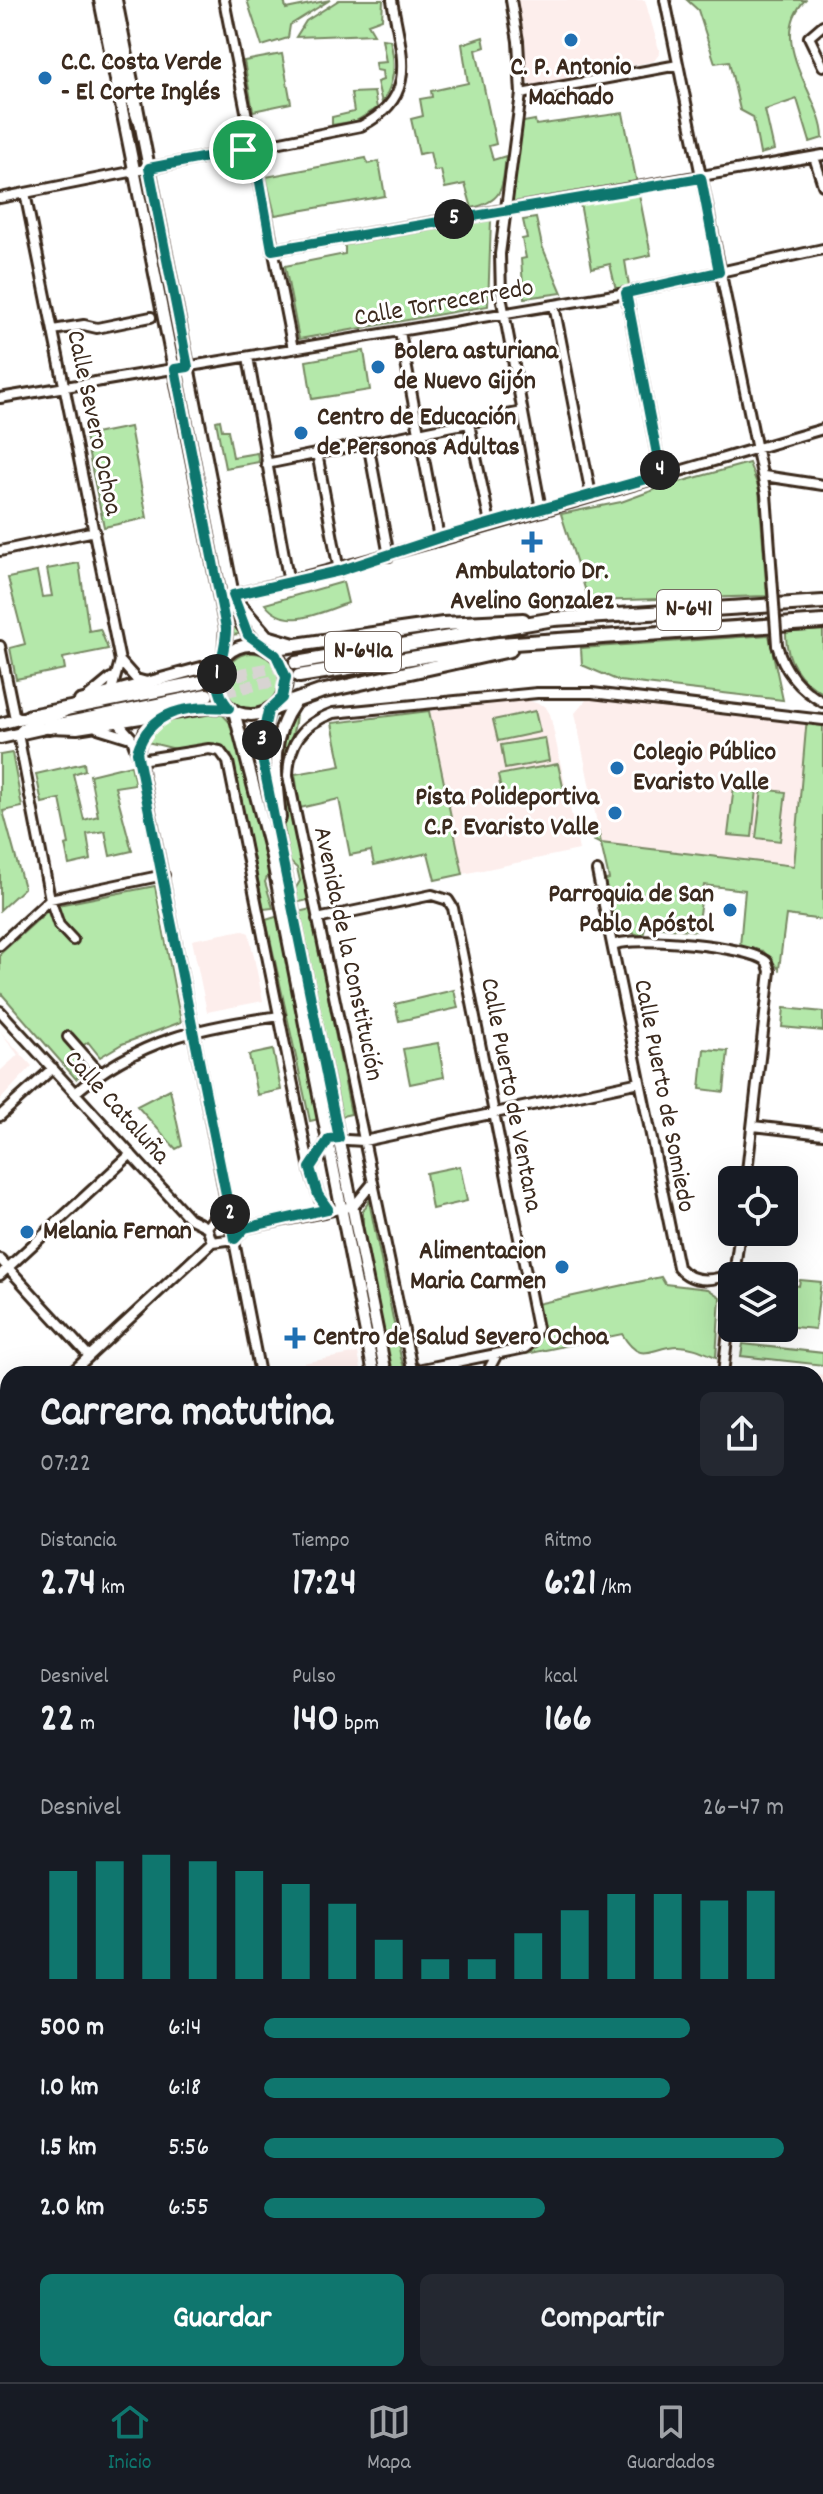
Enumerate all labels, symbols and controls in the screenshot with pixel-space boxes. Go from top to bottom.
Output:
marker: C. P. Antonio Machado [562,31,580,49]
place label: C.C. Costa Verde - El Corte Inglés [61,45,222,112]
place label: C. P. Antonio Machado [511,50,632,117]
marker: C.C. Costa Verde - El Corte Inglés [36,69,54,87]
pin [209,116,277,184]
icon: arrive [221,128,265,172]
pin: 5 [434,199,474,239]
text: 5 [449,203,459,234]
street label: Calle Torrecerredo [351,270,537,338]
street label: Calle Severo Ochoa [55,327,131,520]
place label: Bolera asturiana de Nuevo Gijón [394,334,559,401]
marker: Bolera asturiana de Nuevo Gijón [369,358,387,376]
place label: Centro de Educación de Personas Adultas [317,400,520,467]
marker: Centro de Educación de Personas Adultas [292,424,310,442]
pin: 4 [640,450,680,490]
text: 4 [655,454,665,485]
marker: Ambulatorio Dr. Avelino Gonzalez [521,531,543,553]
place label: Ambulatorio Dr. Avelino Gonzalez [450,554,615,621]
road number: N-641 [657,590,721,630]
road number: N-641a [325,632,401,672]
pin: 1 [197,654,237,694]
text: 1 [215,658,219,689]
pin: 3 [242,720,282,760]
text: 3 [257,724,267,755]
place label: Colegio Público Evaristo Valle [633,735,776,802]
marker: Colegio Público Evaristo Valle [608,759,626,777]
place label: Pista Polideportiva C.P. Evaristo Valle [415,780,600,847]
marker: Pista Polideportiva C.P. Evaristo Valle [606,804,624,822]
street label: Avenida de la Constitución [302,824,392,1084]
place label: Parroquia de San Pablo Apóstol [548,877,715,944]
marker: Parroquia de San Pablo Apóstol [721,901,739,919]
street label: Calle Puerto de Ventana [469,975,551,1216]
street label: Calle Puerto de Somiedo [622,976,704,1216]
street label: Calle Cataluña [54,1042,178,1174]
map controls [718,1166,798,1342]
button: locate [718,1166,798,1246]
pin: 2 [210,1194,250,1234]
text: 2 [225,1198,235,1229]
place label: Melania Fernan [43,1214,192,1251]
marker: Melania Fernan [18,1223,36,1241]
place label: Alimentacion Maria Carmen [410,1234,546,1301]
marker: Alimentacion Maria Carmen [553,1258,571,1276]
button: layers [718,1262,798,1342]
place label: Centro de Salud Severo Ochoa [313,1320,609,1357]
marker: Centro de Salud Severo Ochoa [284,1327,306,1349]
text: Carrera matutina [40,1384,333,1447]
button: share [700,1392,784,1476]
text: 07:22 [40,1446,91,1483]
text: Distancia [40,1526,116,1557]
text: Tiempo [292,1526,350,1557]
text: Ritmo [544,1526,592,1557]
text: 2.74 [40,1557,96,1614]
text: 17:24 [292,1557,357,1614]
text: 6:21 [544,1557,596,1614]
text: km [96,1573,125,1604]
text: /km [596,1573,632,1604]
text: Desnivel [40,1662,109,1693]
text: Pulso [292,1662,336,1693]
text: kcal [544,1662,577,1693]
text: 22 [40,1693,75,1750]
text: 140 [292,1693,339,1750]
text: 166 [544,1693,592,1750]
text: m [75,1709,95,1740]
text: bpm [339,1709,379,1740]
text: Desnivel [40,1790,121,1827]
text: 26–47 m [702,1790,784,1827]
text: 500 m [40,2010,104,2047]
text: 6:14 [168,2010,202,2047]
text: 1.0 km [40,2070,99,2107]
text: 6:18 [168,2070,201,2107]
text: 1.5 km [40,2130,97,2167]
text: 5:56 [168,2130,209,2167]
text: 2.0 km [40,2190,104,2227]
text: 6:55 [168,2190,209,2227]
button: Guardar [40,2274,404,2366]
button: Compartir [420,2274,784,2366]
tab: Inicio [108,2400,152,2479]
tab: Mapa [367,2400,411,2479]
tab: Guardados [626,2400,715,2479]

